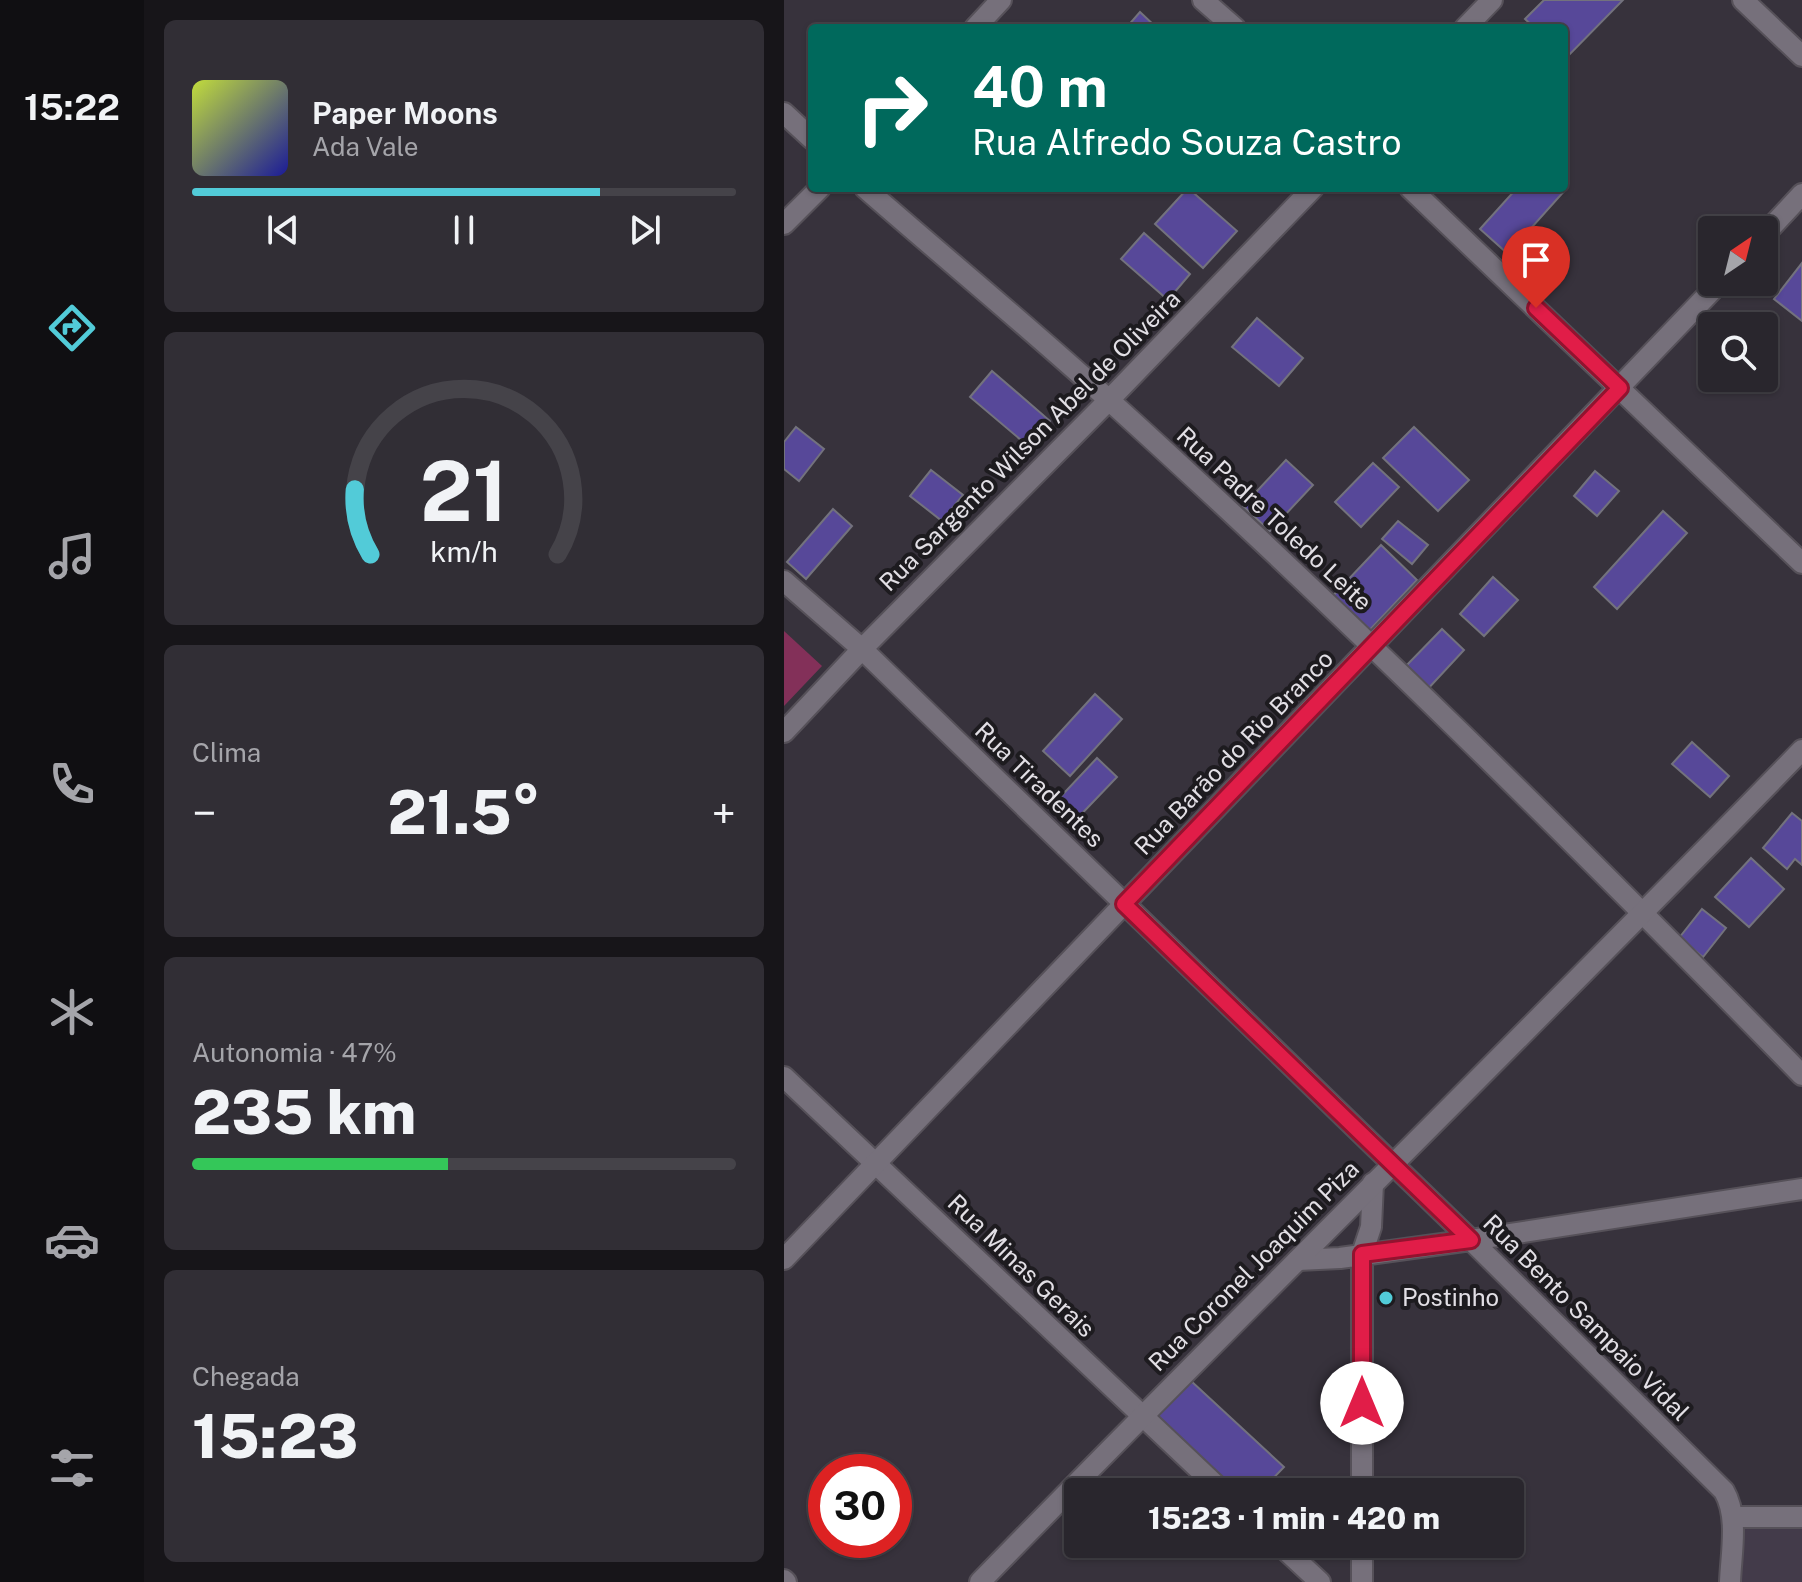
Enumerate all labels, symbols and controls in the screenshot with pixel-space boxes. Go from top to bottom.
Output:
text: 40 m [972,54,1108,120]
icon: right [840,56,944,160]
text: 15:22 [24,86,120,128]
text: Paper Moons [312,95,498,131]
text: Rua Alfredo Souza Castro [972,121,1402,163]
text: Ada Vale [312,131,418,162]
icon: previous [261,208,305,252]
icon: pause [442,208,486,252]
icon: next [623,208,667,252]
north arrow [1698,216,1778,296]
map controls [1698,216,1778,392]
pin [1502,226,1570,308]
icon: arrive [1514,238,1558,282]
street label: Rua Sargento Wilson Abel de Oliveira [873,284,1185,596]
icon: directions [44,300,100,356]
button: search [1698,312,1778,392]
street label: Rua Padre Toledo Leite [1172,421,1378,616]
text: 21 [420,441,508,539]
icon: music [44,528,100,584]
text: km/h [430,535,498,568]
street label: Rua Barão do Rio Branco [1128,644,1338,860]
street label: Rua Tiradentes [970,716,1110,853]
text: Clima [192,737,261,768]
icon: phone [44,756,100,812]
text: 21.5° [388,777,541,848]
text: − [192,787,216,839]
text: + [712,787,736,839]
icon: climate [44,984,100,1040]
text: Autonomia · 47% [192,1037,397,1068]
text: 235 km [192,1077,416,1148]
street label: Rua Coronel Joaquim Piza [1142,1154,1364,1376]
street label: Rua Minas Gerais [943,1188,1101,1342]
street label: Rua Bento Sampaio Vidal [1478,1209,1695,1426]
icon: car [44,1212,100,1268]
place label: Postinho [1402,1283,1499,1311]
marker: Postinho [1377,1289,1395,1307]
text: Chegada [192,1361,300,1392]
position arrow [1320,1361,1404,1445]
text: 15:23 [192,1401,358,1472]
icon: filters [44,1440,100,1496]
speed limit sign: 30 [808,1454,912,1558]
text: 15:23 · 1 min · 420 m [1148,1500,1440,1536]

